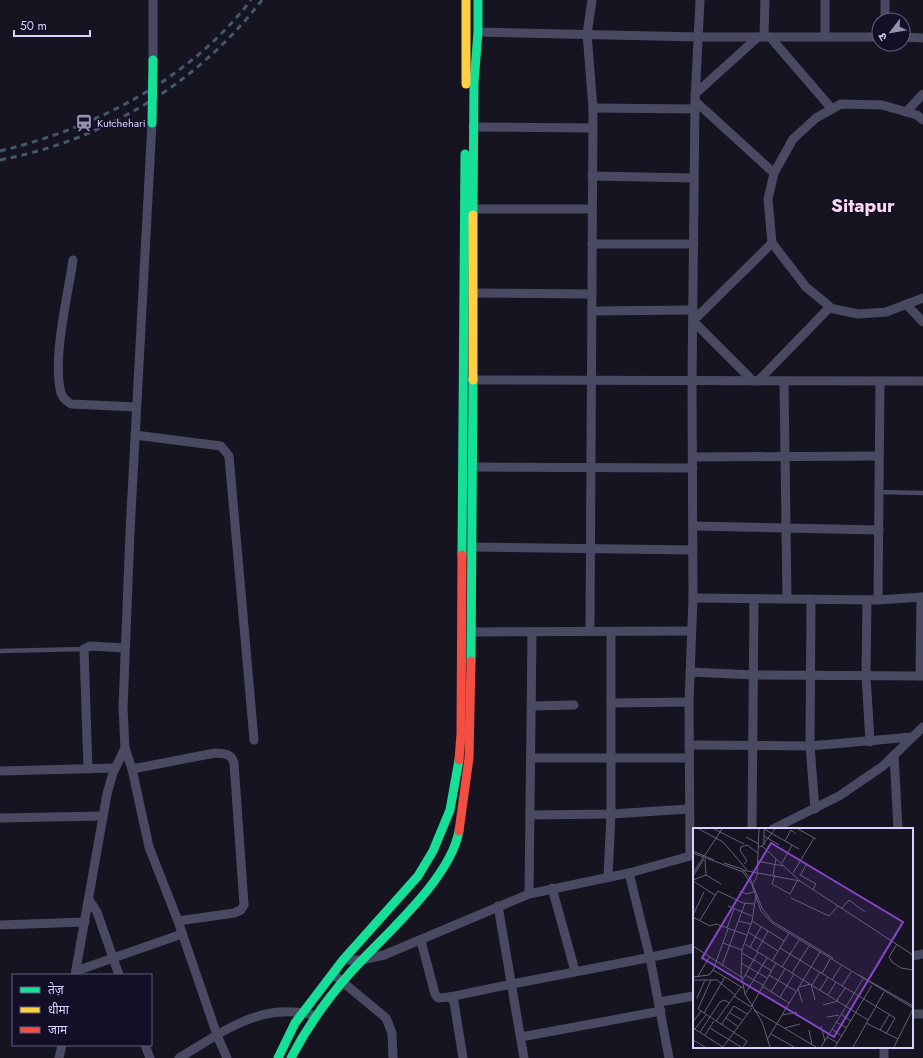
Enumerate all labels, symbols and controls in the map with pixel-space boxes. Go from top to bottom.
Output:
scale bar [14,12,90,38]
north arrow [871,12,911,52]
text: 50 m [20,17,47,35]
text: उ [874,30,891,44]
station icon: Kutchehari [74,113,94,133]
place label: Kutchehari [97,115,146,131]
district label: Sitapur [831,192,895,219]
inset map [693,828,913,1048]
legend [12,974,152,1046]
text: तेज़ [48,981,65,999]
text: धीमा [48,1001,70,1019]
text: जाम [48,1021,68,1039]

